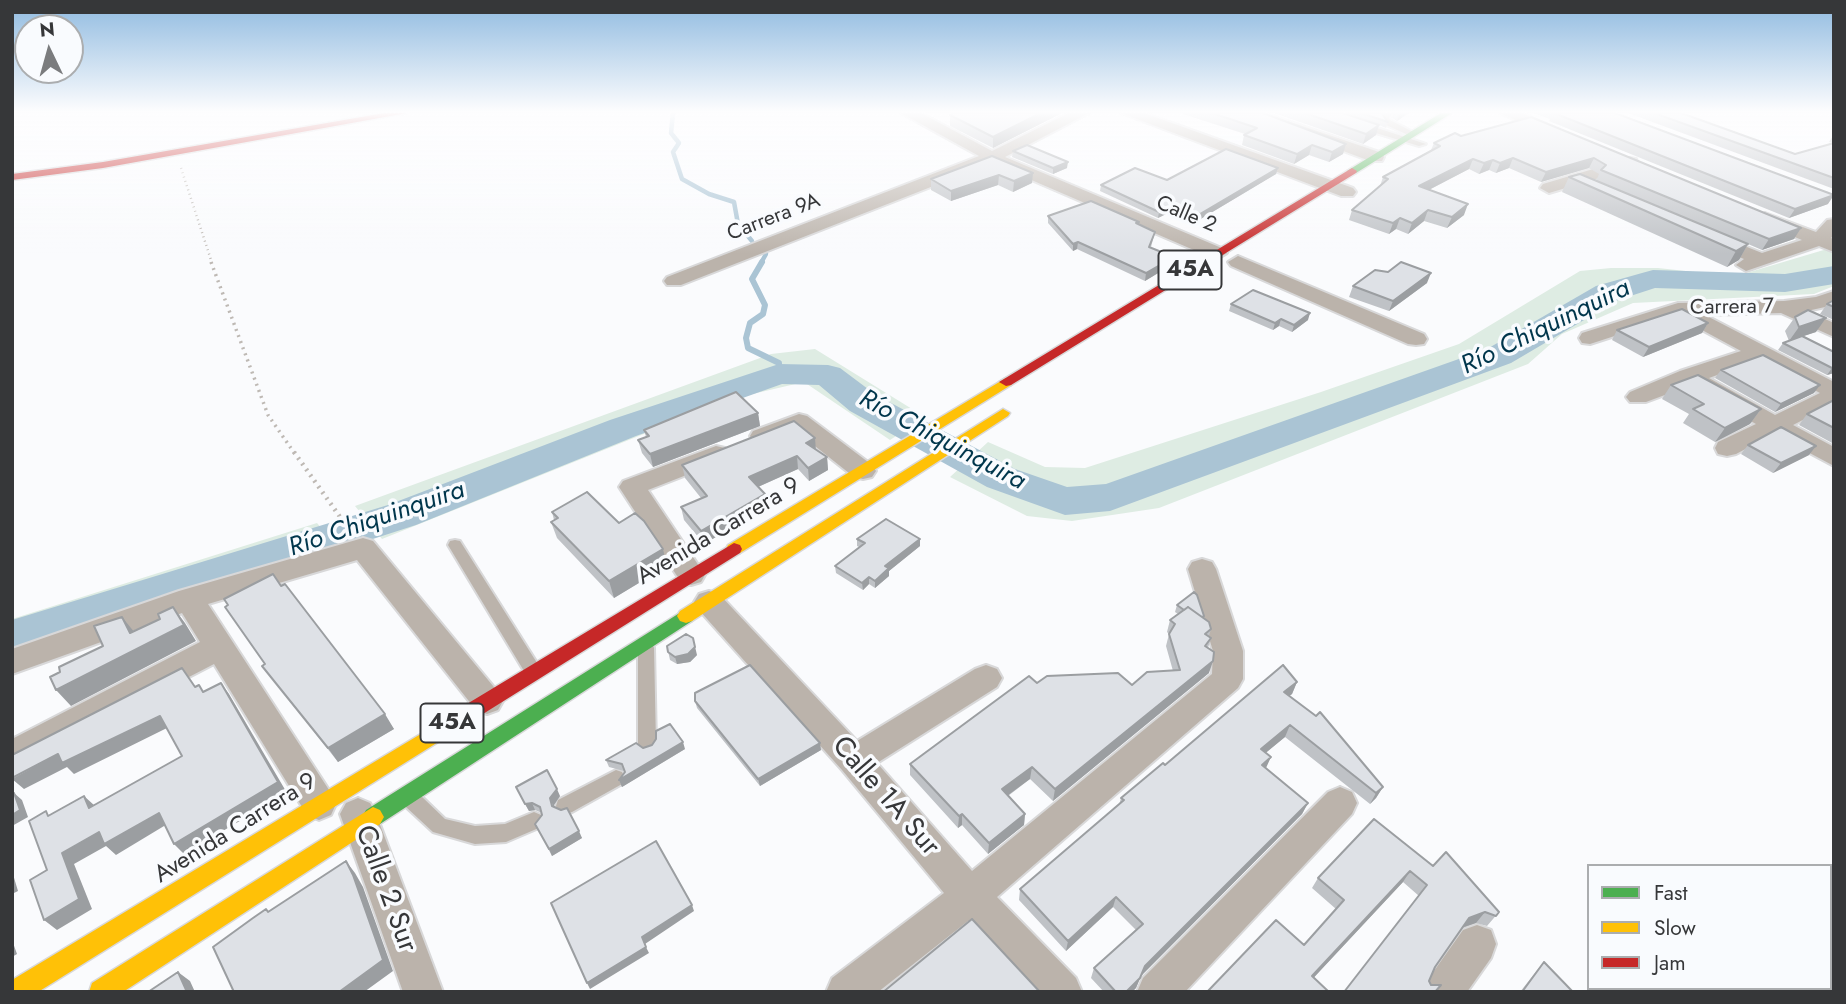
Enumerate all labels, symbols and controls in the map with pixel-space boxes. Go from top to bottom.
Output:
north arrow [14,14,84,84]
text: N [39,15,56,44]
street label: Carrera 9A [724,189,824,247]
street label: Calle 2 [1152,191,1220,239]
road number: 45A [1158,250,1222,290]
water label: Río Chiquinquira [1456,274,1636,382]
street label: Carrera 7 [1690,295,1774,321]
water label: Río Chiquinquira [853,384,1031,498]
street label: Avenida Carrera 9 [632,472,806,592]
water label: Río Chiquinquira [285,475,469,565]
road number: 45A [420,704,484,743]
street label: Calle 1A Sur [824,730,946,864]
street label: Avenida Carrera 9 [150,768,322,890]
street label: Calle 2 Sur [347,821,423,957]
legend [1587,864,1832,990]
text: Fast [1654,878,1687,908]
text: Slow [1654,913,1696,943]
text: Jam [1654,948,1686,978]

